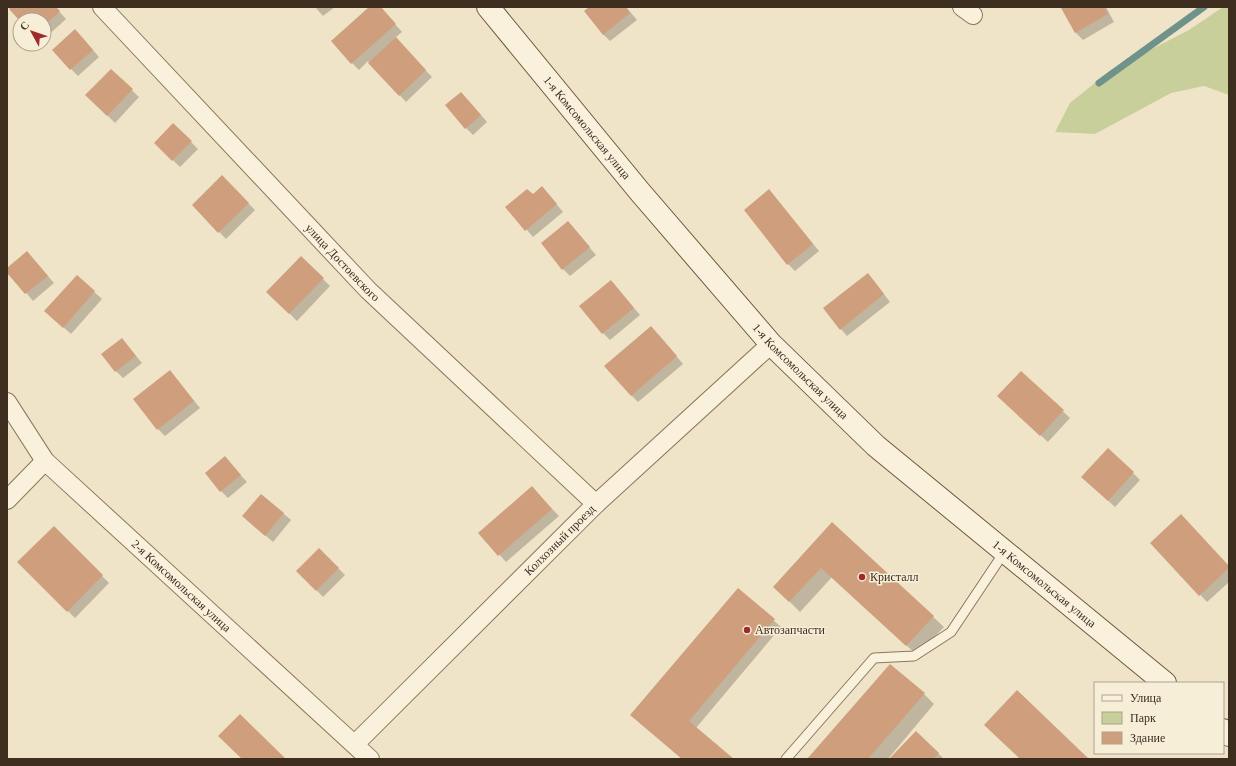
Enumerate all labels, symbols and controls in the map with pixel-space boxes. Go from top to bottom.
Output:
north arrow [12,12,52,52]
text: С [17,19,32,32]
street label: 1-я Комсомольская улица [540,73,634,183]
street label: улица Достоевского [302,221,383,304]
street label: 1-я Комсомольская улица [749,320,852,423]
street label: Колхозный проезд [521,502,598,578]
street label: 2-я Комсомольская улица [129,537,234,635]
street label: 1-я Комсомольская улица [990,537,1099,631]
place label: Кристалл [870,570,919,584]
marker: Кристалл [857,572,867,582]
place label: Автозапчасти [755,623,825,637]
marker: Автозапчасти [742,625,752,635]
legend [1094,682,1224,754]
text: Улица [1130,691,1162,705]
text: Парк [1130,711,1156,725]
text: Здание [1130,731,1165,745]

